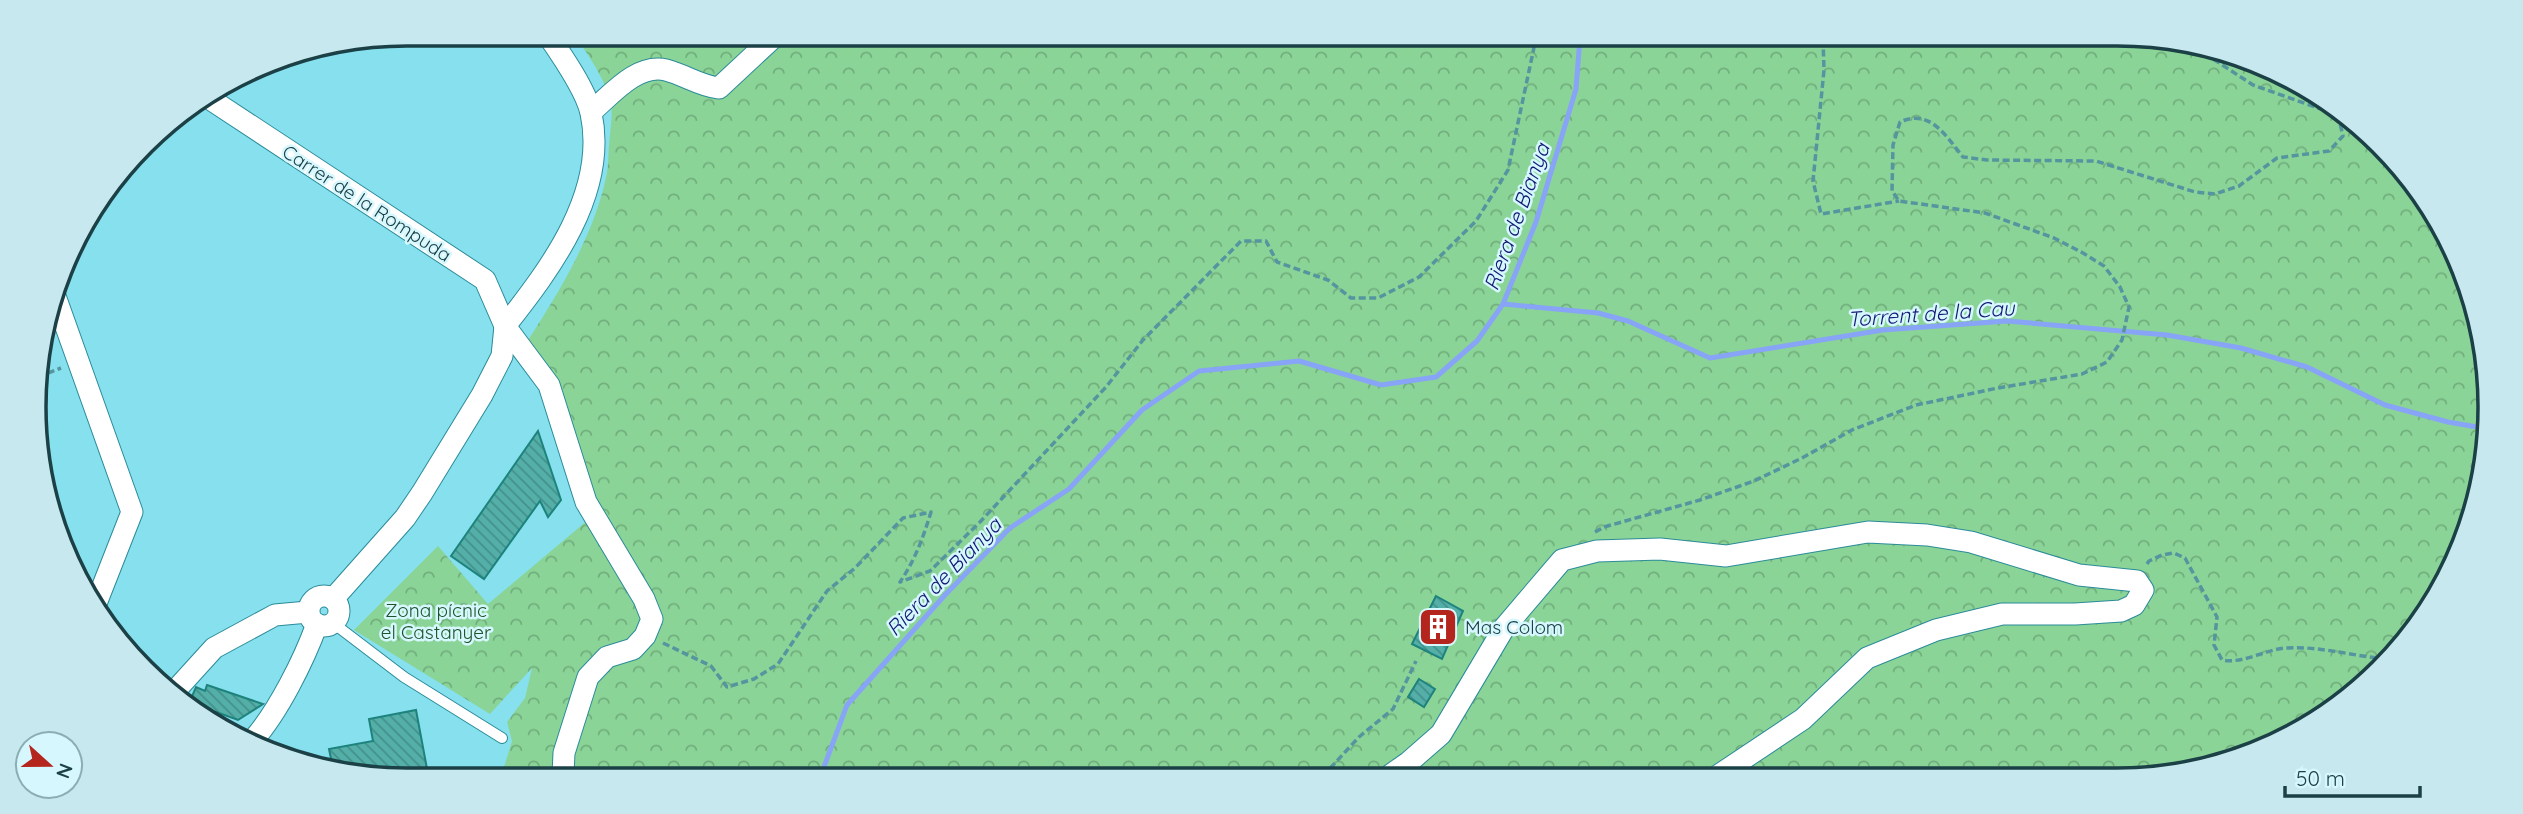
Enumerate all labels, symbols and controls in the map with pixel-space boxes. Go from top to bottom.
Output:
water label: Riera de Bianya [1477,138,1555,294]
street label: Carrer de la Rompuda [278,139,456,267]
water label: Torrent de la Cau [1847,294,2016,332]
water label: Riera de Bianya [880,511,1007,641]
park label: Zona pícnic el Castanyer [381,598,492,644]
building icon: Mas Colom [1417,606,1459,648]
place label: Mas Colom [1465,615,1563,639]
north arrow [14,730,84,800]
scale bar [2285,754,2420,798]
text: N [51,760,79,782]
text: 50 m [2296,765,2345,791]

